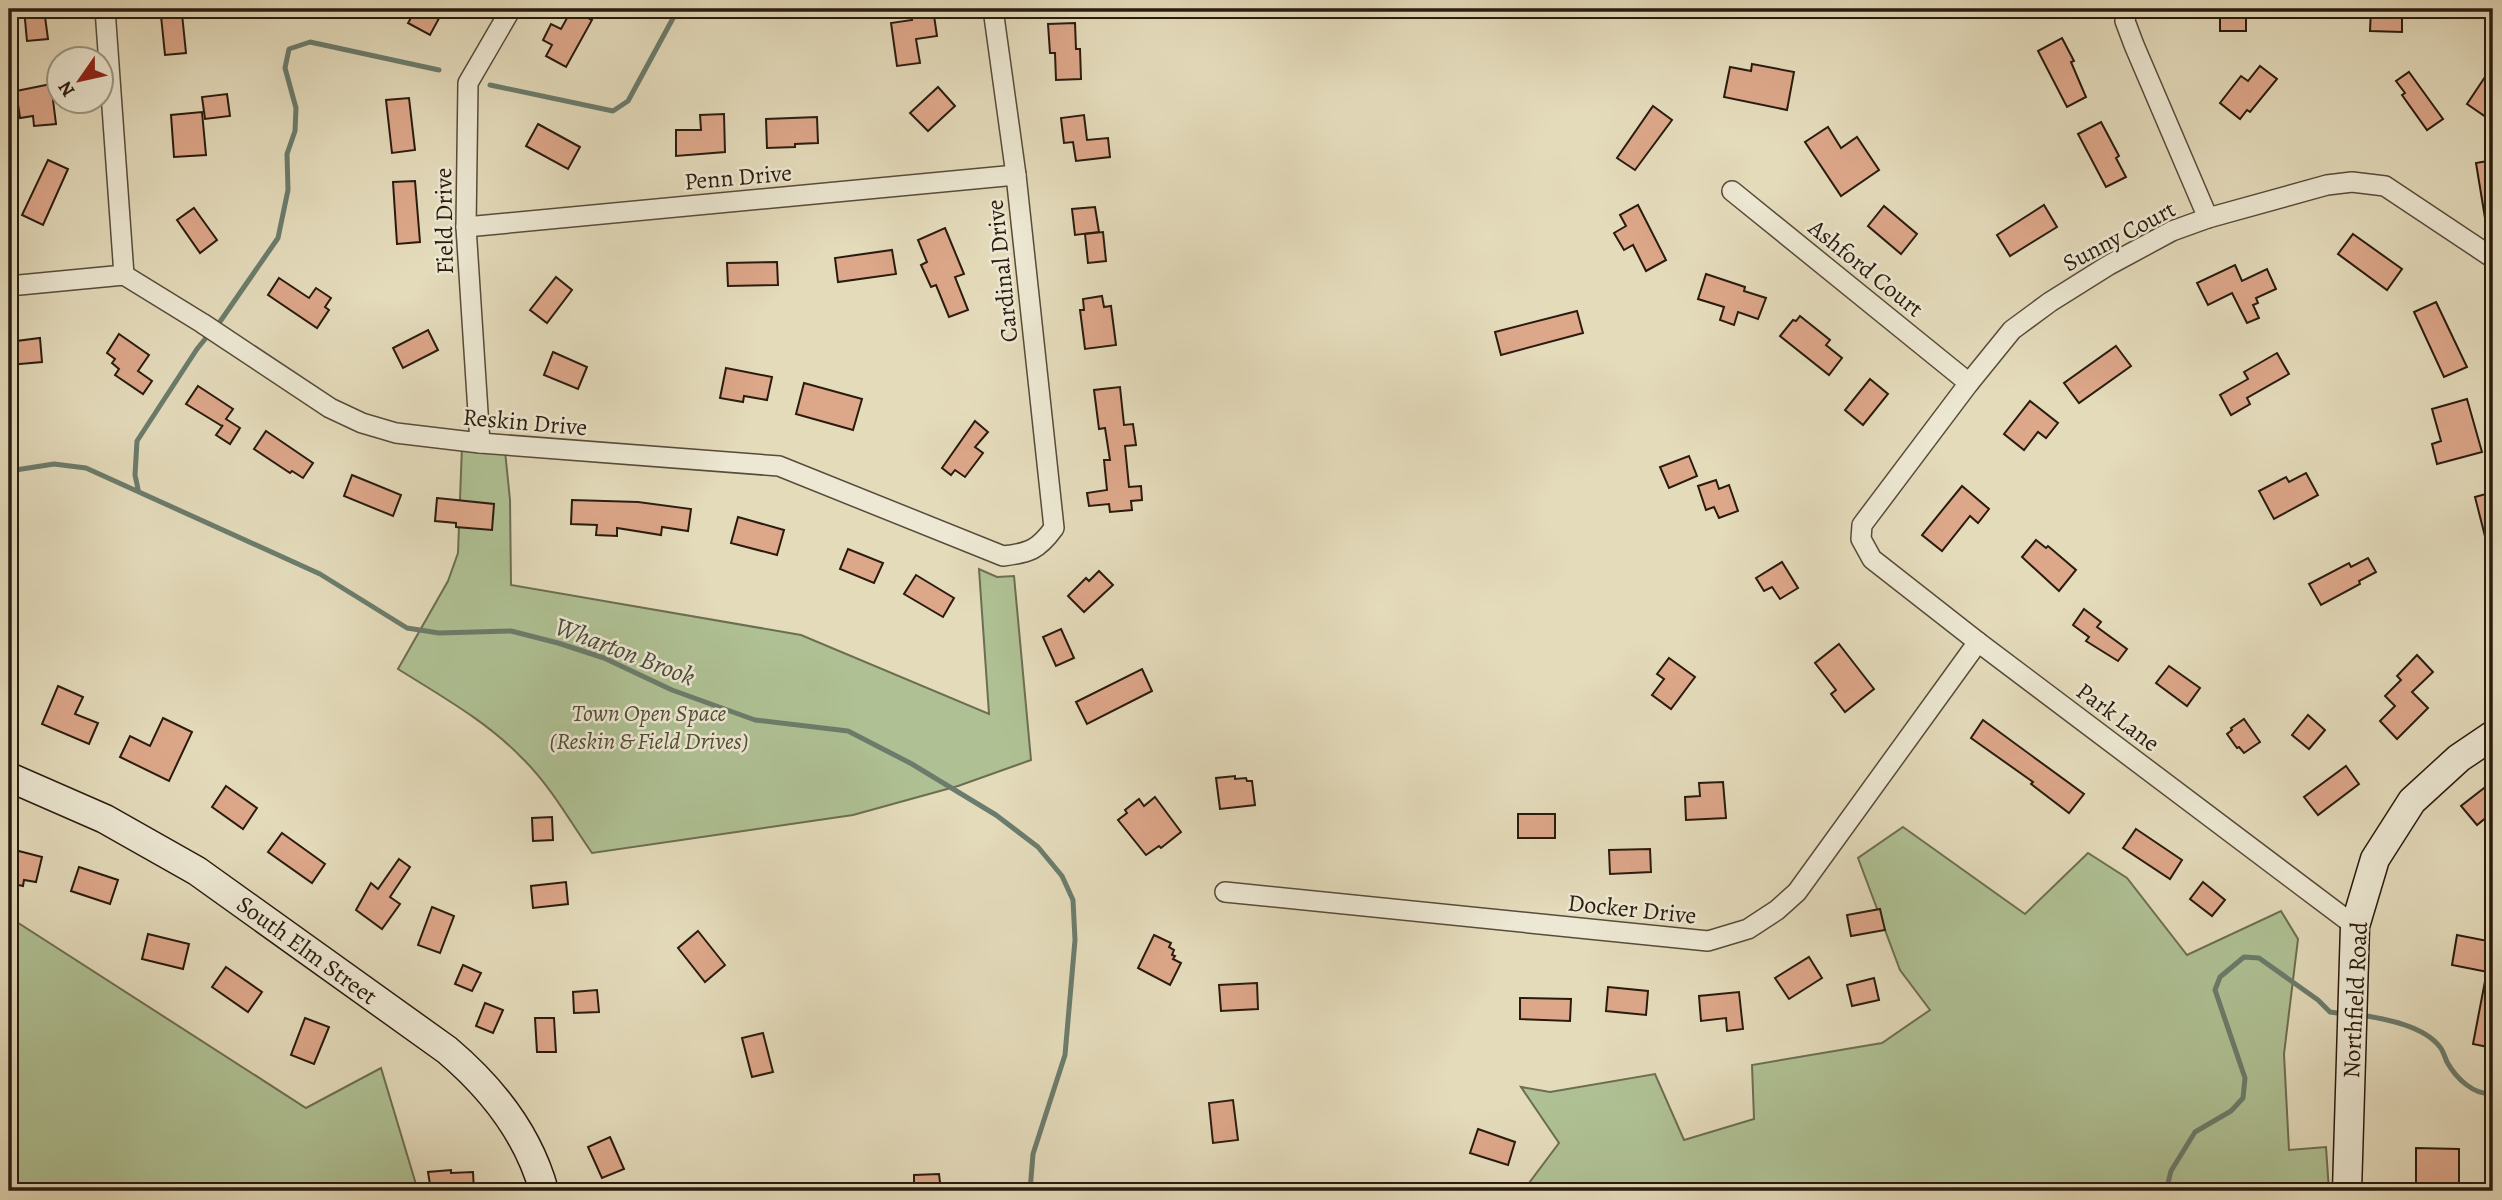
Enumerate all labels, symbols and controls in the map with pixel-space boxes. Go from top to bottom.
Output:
north arrow [46,46,116,116]
text: N [52,76,81,102]
street label: Penn Drive [683,156,793,198]
street label: Field Drive [427,167,461,275]
street label: Sunny Court [2057,193,2181,279]
street label: Cardinal Drive [979,198,1025,344]
street label: Ashford Court [1801,211,1930,324]
street label: Reskin Drive [461,401,589,443]
water label: Wharton Brook [550,609,700,694]
street label: Park Lane [2070,675,2166,759]
park label: Town Open Space (Reskin & Field Drives) [549,697,749,757]
street label: Docker Drive [1566,886,1698,932]
street label: South Elm Street [230,888,384,1012]
street label: Northfield Road [2335,921,2375,1079]

